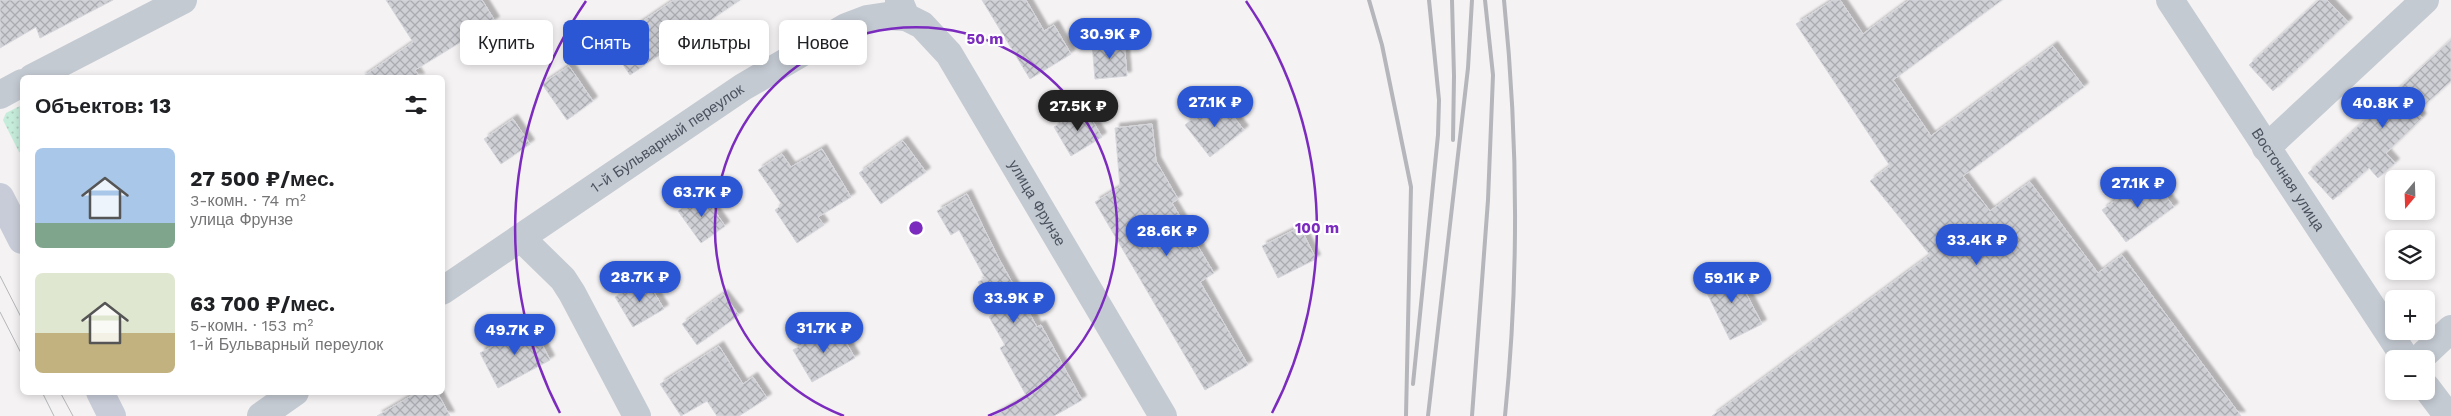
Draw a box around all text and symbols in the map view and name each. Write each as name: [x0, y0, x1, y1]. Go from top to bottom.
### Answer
pin: 30.9K ₽: [1064, 18, 1156, 60]
chip: Купить: [460, 20, 553, 65]
chip: Снять: [563, 20, 649, 65]
chip: Фильтры: [659, 20, 769, 65]
chip: Новое: [779, 20, 867, 65]
text: 30.9K ₽: [1080, 24, 1140, 43]
text: 50 m: [967, 30, 1003, 48]
street label: 1-й Бульварный переулок: [587, 80, 748, 197]
pin: 27.1K ₽: [1169, 86, 1261, 128]
pin: 40.8K ₽: [2337, 86, 2429, 129]
pin: 27.5K ₽: [1032, 90, 1124, 132]
icon: filters: [402, 91, 430, 119]
text: 27.1K ₽: [1188, 92, 1242, 111]
text: Объектов: 13: [35, 93, 171, 118]
text: 40.8K ₽: [2352, 93, 2414, 112]
text: 27.5K ₽: [1049, 96, 1107, 115]
street label: Восточная улица: [2248, 125, 2329, 235]
street label: улица Фрунзе: [1005, 157, 1069, 249]
text: 27 500 ₽/мес.: [190, 166, 335, 191]
pin: 27.1K ₽: [2092, 166, 2184, 209]
icon: home: [75, 168, 135, 228]
north arrow: [2385, 170, 2435, 220]
map controls: [2385, 170, 2435, 400]
text: 27.1K ₽: [2111, 173, 2165, 192]
pin: 63.7K ₽: [656, 176, 748, 218]
text: 63.7K ₽: [673, 182, 731, 201]
text: 3-комн. · 74 m²: [190, 191, 306, 210]
text: улица Фрунзе: [190, 210, 293, 229]
pin: 28.6K ₽: [1121, 214, 1213, 257]
centre of rings: [907, 219, 925, 237]
text: 100 m: [1295, 219, 1339, 237]
text: 28.6K ₽: [1137, 221, 1197, 240]
pin: 33.4K ₽: [1931, 224, 2023, 266]
text: 33.4K ₽: [1947, 230, 2007, 249]
button: layers: [2385, 230, 2435, 280]
pin: 28.7K ₽: [594, 260, 686, 303]
pin: 59.1K ₽: [1686, 262, 1778, 304]
text: 28.7K ₽: [611, 267, 669, 286]
text: 59.1K ₽: [1704, 268, 1760, 287]
pin: 33.9K ₽: [968, 282, 1060, 324]
text: 33.9K ₽: [984, 288, 1044, 307]
button: +: [2385, 290, 2435, 340]
text: 63 700 ₽/мес.: [190, 291, 335, 316]
icon: home: [75, 293, 135, 353]
pin: 31.7K ₽: [778, 312, 870, 354]
pin: 49.7K ₽: [469, 314, 561, 356]
text: 5-комн. · 153 m²: [190, 316, 313, 335]
text: 31.7K ₽: [796, 318, 852, 337]
text: 49.7K ₽: [485, 320, 545, 339]
text: 1-й Бульварный переулок: [190, 335, 383, 354]
button: −: [2385, 350, 2435, 400]

